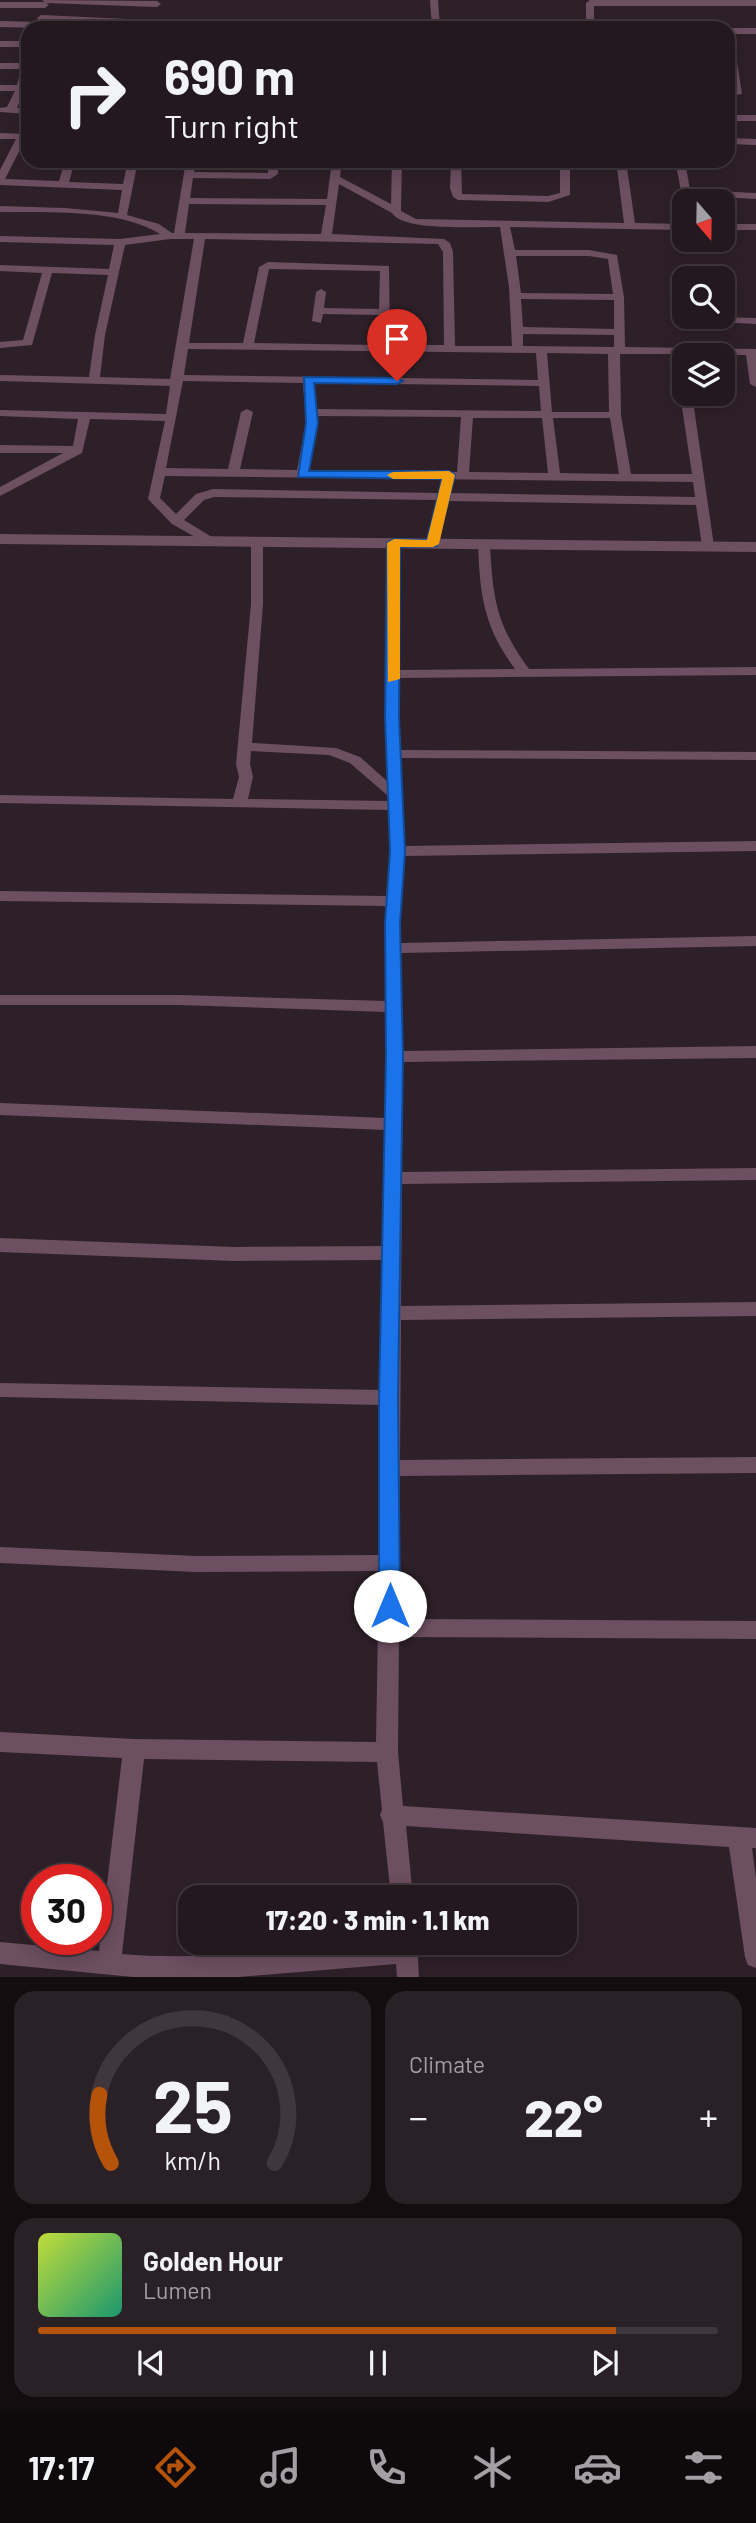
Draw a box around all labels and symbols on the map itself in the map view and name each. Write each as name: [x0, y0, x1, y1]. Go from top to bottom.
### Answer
north arrow: [672, 189, 735, 252]
pin: [367, 309, 427, 381]
position arrow: [353, 1569, 427, 1643]
speed limit sign: 30: [21, 1864, 112, 1955]

